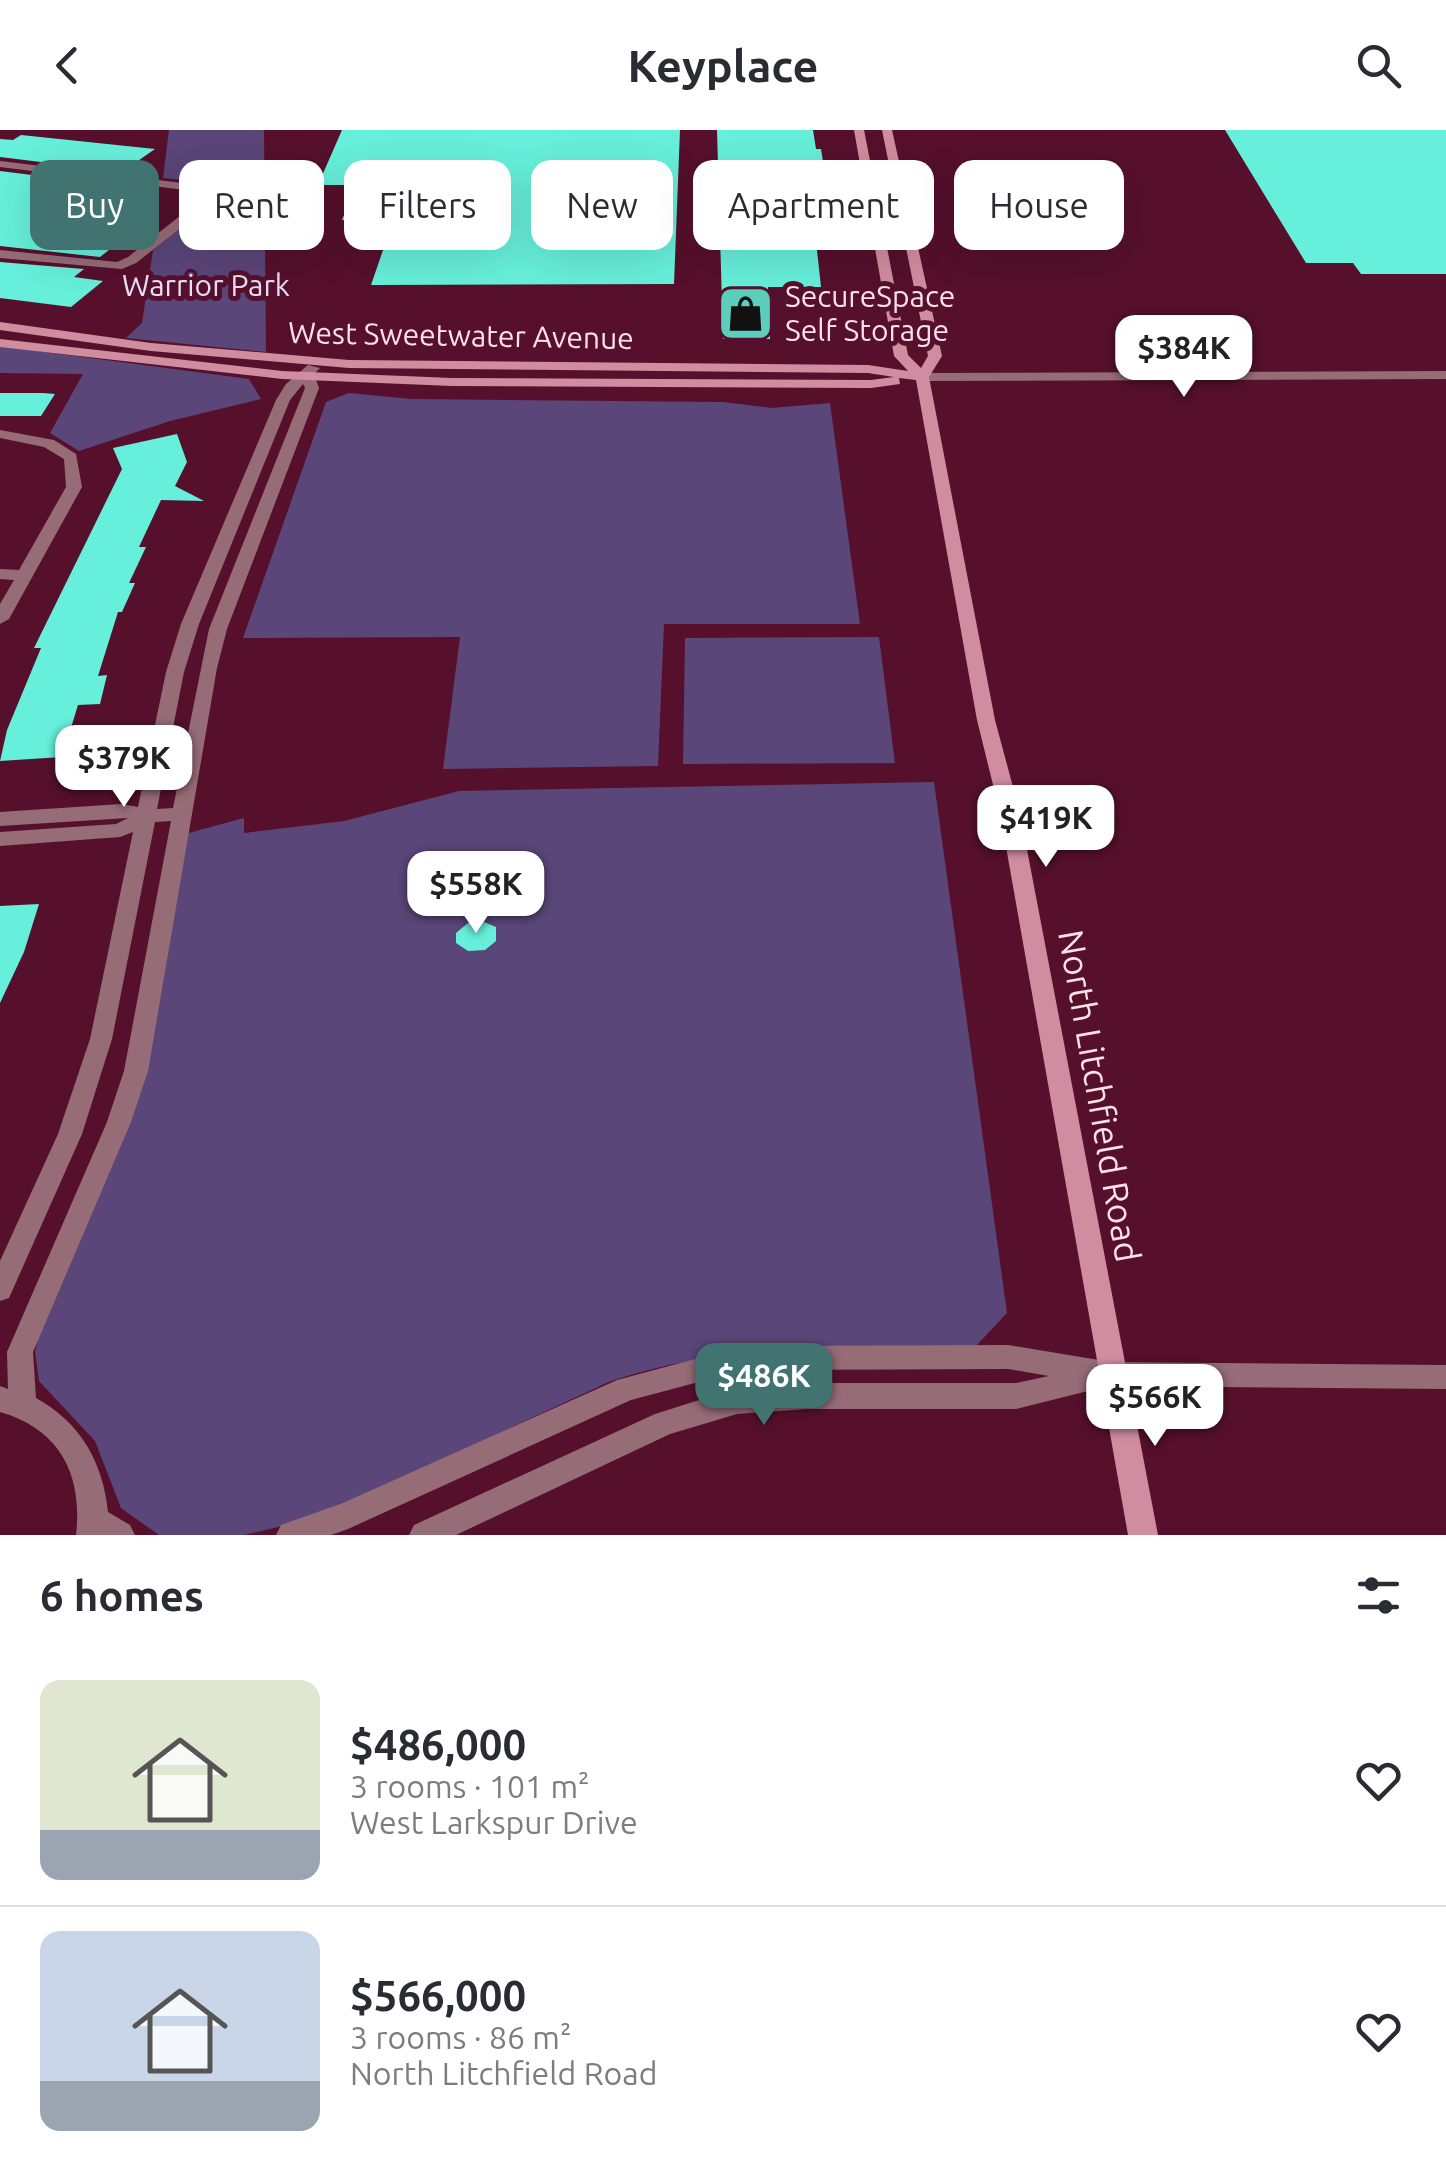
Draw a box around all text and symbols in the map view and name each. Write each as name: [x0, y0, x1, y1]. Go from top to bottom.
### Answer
icon: back: [40, 38, 95, 93]
icon: search: [1351, 38, 1406, 93]
text: Keyplace: [628, 40, 818, 91]
chip: Buy: [30, 160, 159, 250]
chip: Rent: [179, 160, 324, 250]
chip: Filters: [344, 160, 511, 250]
chip: New: [531, 160, 673, 250]
chip: Apartment: [693, 160, 934, 250]
chip: House: [954, 160, 1124, 250]
park label: Warrior Park: [122, 268, 290, 302]
place label: SecureSpace Self Storage: [785, 279, 955, 347]
shop icon: SecureSpace Self Storage: [716, 284, 776, 344]
street label: West Sweetwater Avenue: [288, 315, 634, 355]
pin: $384K: [1114, 315, 1254, 400]
text: $384K: [1137, 329, 1231, 365]
pin: $379K: [54, 725, 194, 810]
text: $379K: [77, 739, 171, 775]
pin: $419K: [976, 785, 1116, 870]
text: $419K: [999, 799, 1093, 835]
pin: $558K: [406, 851, 546, 936]
text: $558K: [429, 865, 523, 901]
street label: North Litchfield Road: [1051, 927, 1149, 1265]
pin: $486K: [694, 1343, 834, 1428]
text: $486K: [717, 1357, 811, 1393]
pin: $566K: [1085, 1364, 1225, 1449]
text: $566K: [1108, 1378, 1202, 1414]
icon: filters: [1351, 1568, 1406, 1623]
text: 6 homes: [40, 1572, 204, 1619]
icon: home: [120, 1720, 240, 1840]
text: $486,000: [350, 1721, 526, 1768]
icon: heart: [1351, 1753, 1406, 1808]
text: 3 rooms · 101 m²: [350, 1768, 590, 1804]
text: West Larkspur Drive: [350, 1804, 638, 1840]
icon: home: [120, 1971, 240, 2091]
text: $566,000: [350, 1972, 526, 2019]
icon: heart: [1351, 2004, 1406, 2059]
text: 3 rooms · 86 m²: [350, 2019, 571, 2055]
text: North Litchfield Road: [350, 2055, 657, 2091]

